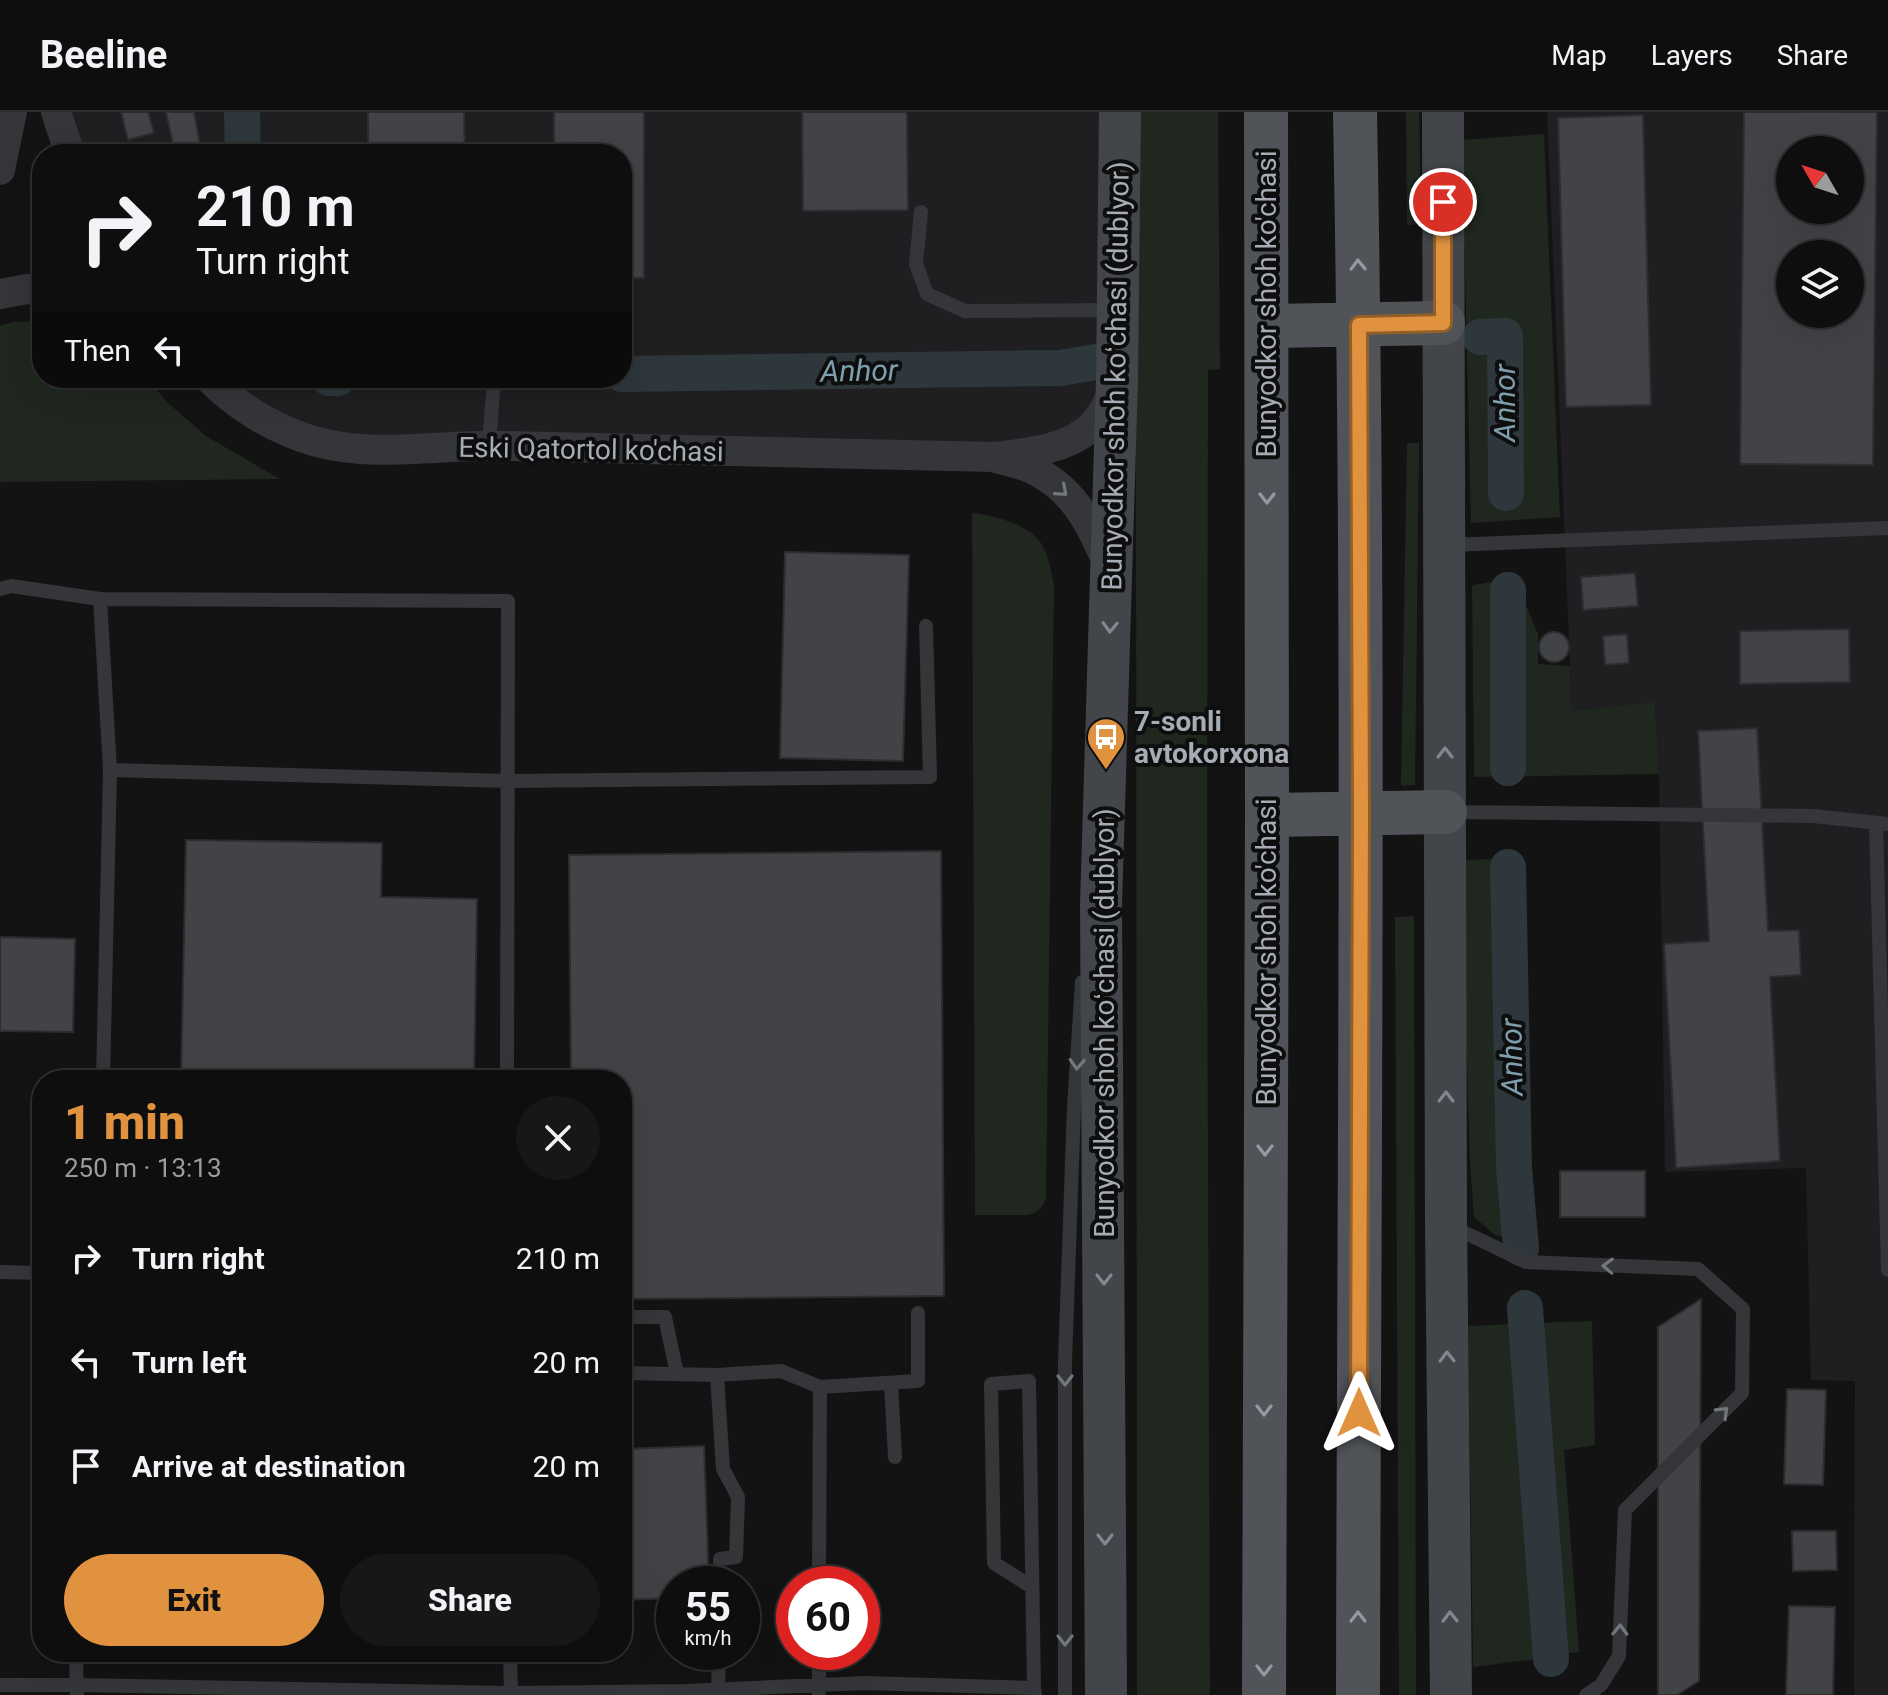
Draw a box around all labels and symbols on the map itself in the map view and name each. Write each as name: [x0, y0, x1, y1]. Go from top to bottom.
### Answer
north arrow: [1776, 136, 1864, 224]
street label: Bunyodkor shoh ko'chasi: [1250, 151, 1283, 457]
street label: Bunyodkor shoh koʻchasi (dublyor): [1095, 161, 1136, 591]
pin: [1409, 168, 1477, 236]
one-way arrow: [1349, 258, 1367, 271]
water label: Anhor: [818, 352, 899, 389]
water label: Anhor: [1487, 363, 1522, 444]
street label: Eski Qatortol ko'chasi: [458, 431, 724, 468]
one-way arrow: [1053, 481, 1068, 496]
one-way arrow: [1258, 492, 1276, 505]
one-way arrow: [1102, 621, 1119, 634]
place label: 7-sonli avtokorxona: [1134, 705, 1289, 770]
bus stop icon: 7-sonli avtokorxona: [1085, 716, 1127, 771]
one-way arrow: [1436, 746, 1454, 759]
street label: Bunyodkor shoh ko'chasi: [1250, 799, 1283, 1105]
street label: Bunyodkor shoh koʻchasi (dublyor): [1088, 808, 1121, 1238]
water label: Anhor: [1493, 1017, 1530, 1098]
one-way arrow: [1069, 1058, 1086, 1071]
one-way arrow: [1437, 1090, 1455, 1103]
one-way arrow: [1256, 1144, 1274, 1157]
one-way arrow: [1601, 1257, 1614, 1274]
one-way arrow: [1095, 1273, 1113, 1286]
one-way arrow: [1439, 1350, 1456, 1363]
position arrow: [1317, 1371, 1401, 1455]
one-way arrow: [1056, 1374, 1074, 1387]
one-way arrow: [1256, 1404, 1273, 1417]
one-way arrow: [1714, 1407, 1728, 1421]
one-way arrow: [1097, 1533, 1114, 1546]
speed limit sign: 60: [776, 1566, 880, 1670]
one-way arrow: [1349, 1610, 1367, 1623]
one-way arrow: [1441, 1610, 1459, 1623]
one-way arrow: [1611, 1623, 1628, 1636]
one-way arrow: [1056, 1634, 1074, 1647]
one-way arrow: [1255, 1664, 1273, 1677]

